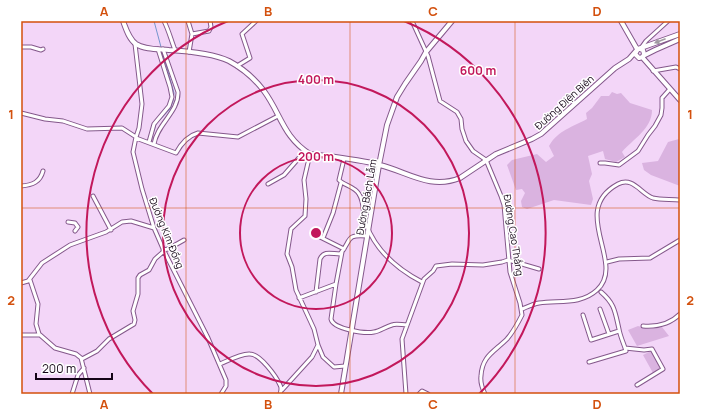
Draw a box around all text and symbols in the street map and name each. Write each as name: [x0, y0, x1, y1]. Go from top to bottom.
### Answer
text: A: [100, 2, 109, 20]
text: B: [264, 2, 272, 20]
text: C: [428, 2, 438, 20]
text: D: [592, 2, 602, 20]
one-way arrow: [654, 39, 666, 45]
text: 600 m: [460, 62, 496, 79]
text: 400 m: [298, 71, 334, 88]
street label: Đường Điện Biên: [531, 72, 597, 132]
text: 1: [8, 105, 14, 123]
text: 1: [687, 105, 693, 123]
text: 200 m: [298, 148, 334, 165]
street label: Đường Bách Lẫm: [352, 158, 380, 236]
street label: Đường Cao Thắng: [501, 193, 527, 277]
street label: Đường Kim Đồng: [146, 195, 188, 271]
centre of rings: [309, 226, 323, 240]
text: 2: [7, 291, 15, 309]
text: 2: [686, 291, 694, 309]
scale bar: [36, 355, 112, 381]
text: 200 m: [42, 360, 76, 377]
text: A: [100, 395, 109, 413]
text: B: [264, 395, 272, 413]
text: C: [428, 395, 438, 413]
text: D: [592, 395, 602, 413]

